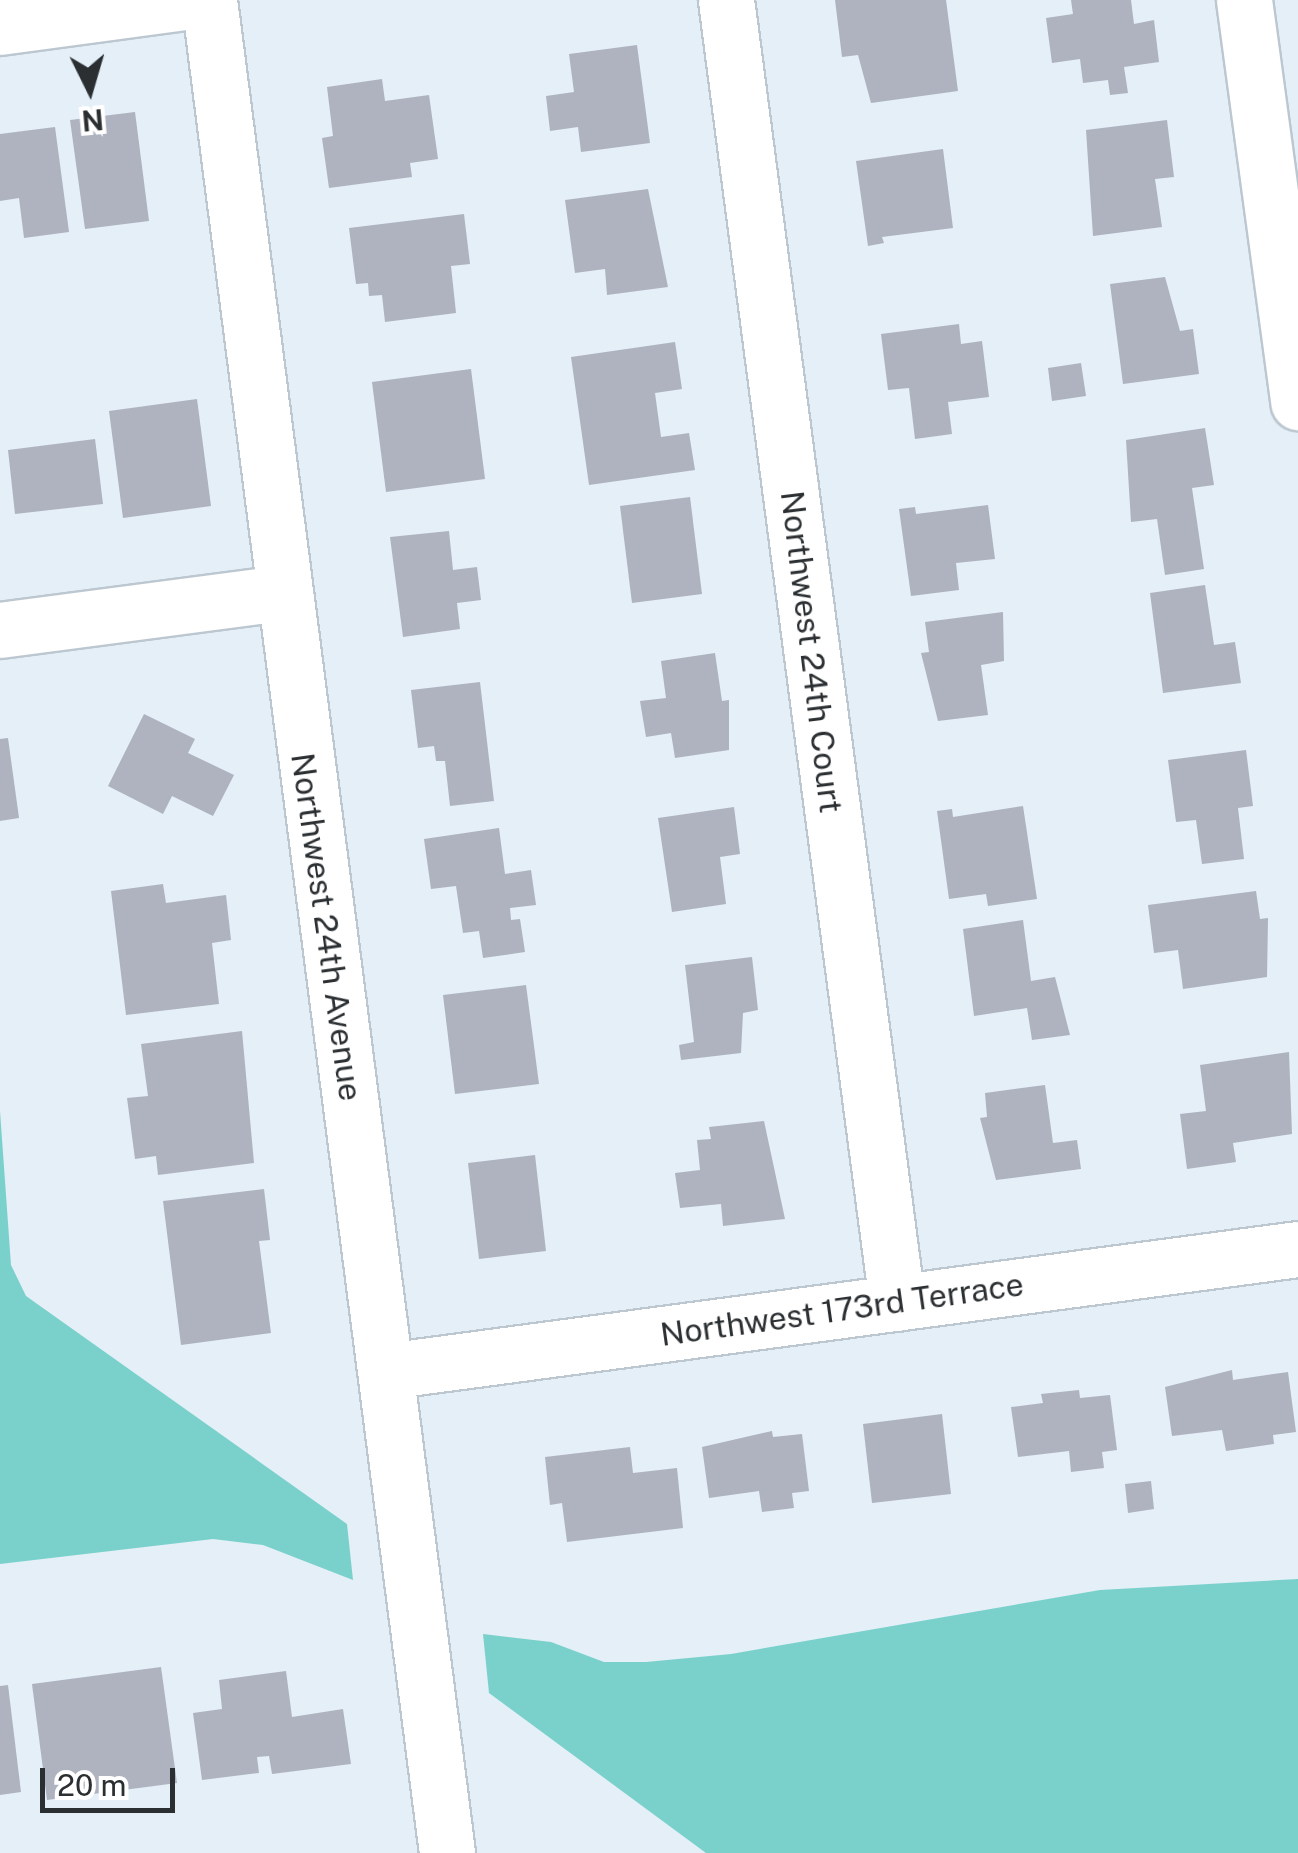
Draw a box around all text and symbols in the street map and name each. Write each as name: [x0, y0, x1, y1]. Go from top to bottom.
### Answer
north arrow: [40, 40, 140, 140]
text: N: [80, 103, 105, 138]
street label: Northwest 24th Court: [772, 489, 850, 815]
street label: Northwest 24th Avenue: [283, 751, 369, 1103]
street label: Northwest 173rd Terrace: [658, 1265, 1026, 1355]
scale bar: [45, 1748, 180, 1810]
text: 20 m: [57, 1767, 126, 1803]

